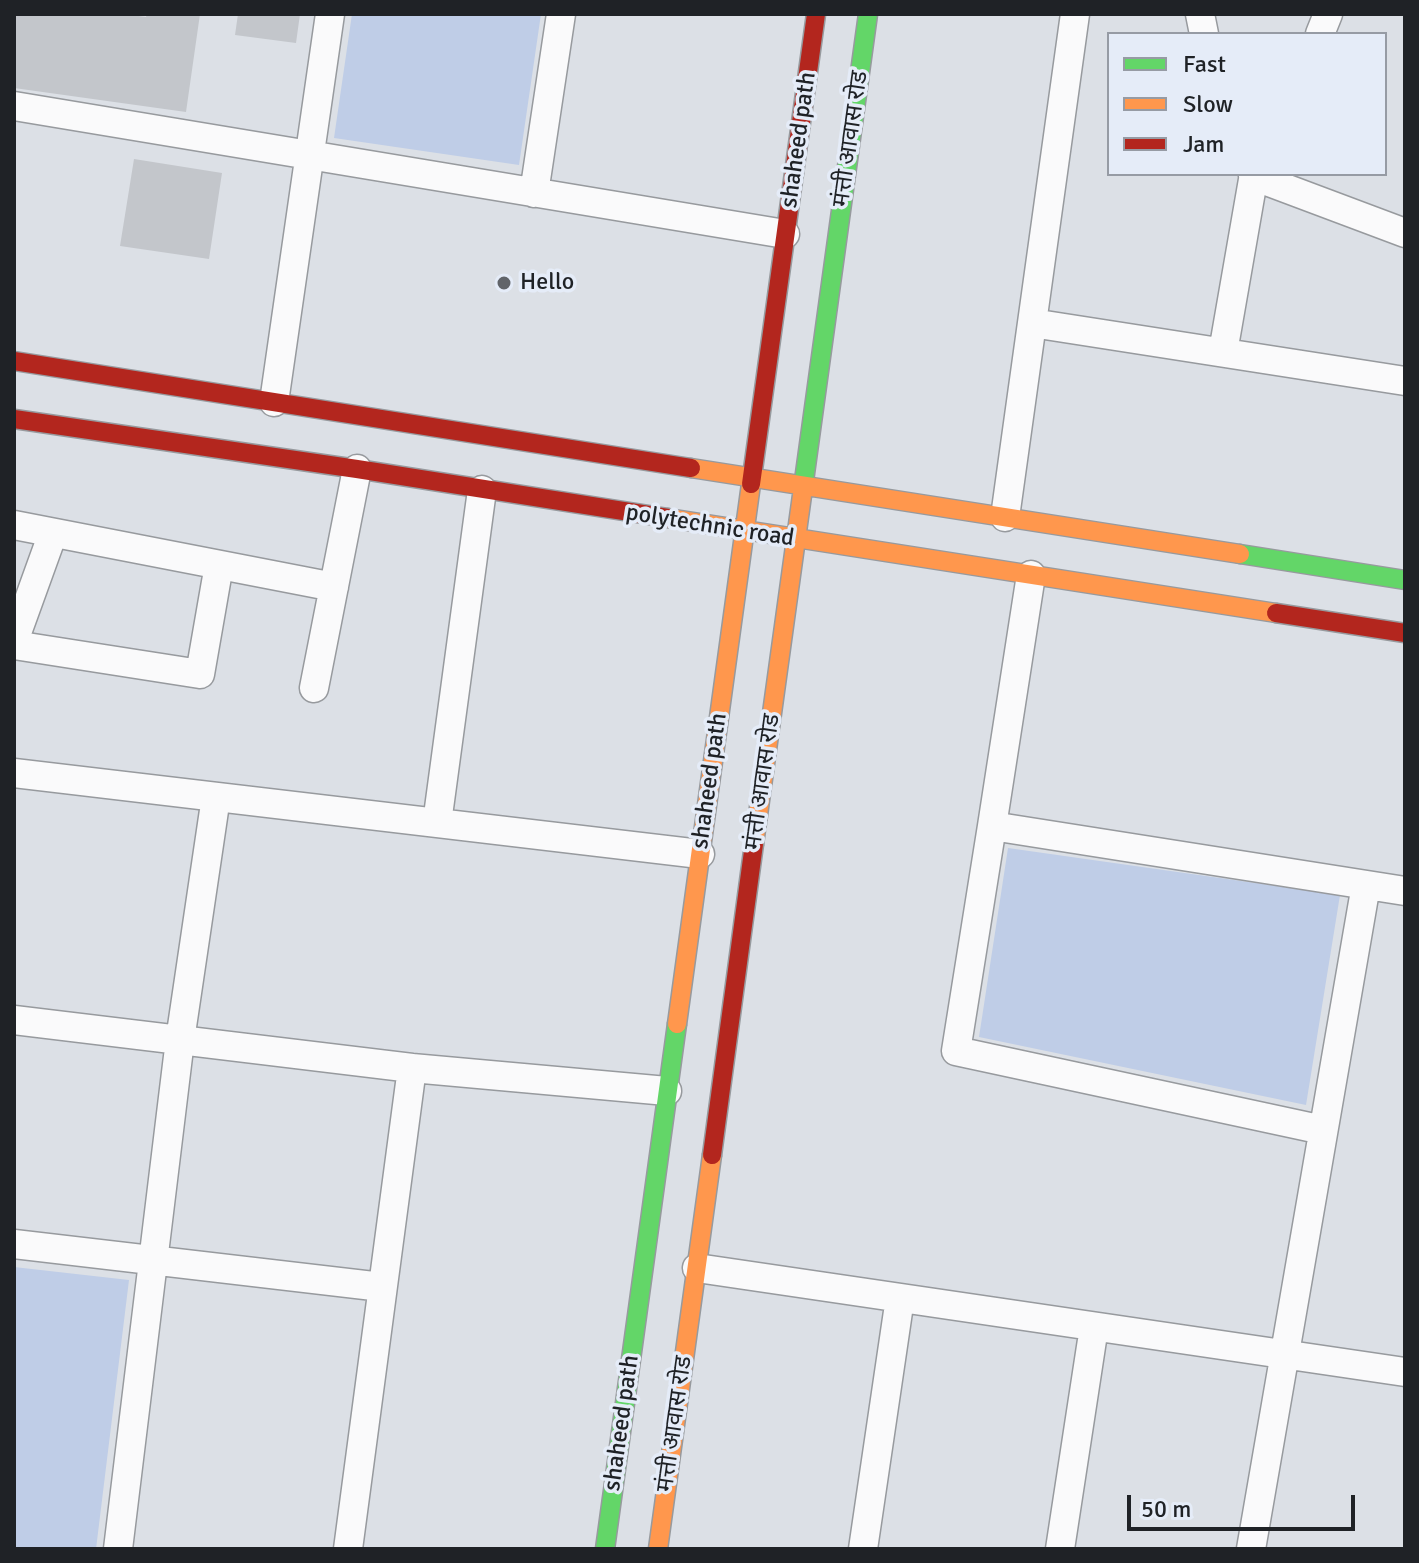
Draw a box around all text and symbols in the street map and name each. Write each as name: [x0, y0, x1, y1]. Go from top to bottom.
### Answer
legend: [1107, 32, 1387, 176]
text: Fast: [1183, 49, 1226, 79]
street label: मंत्ती आवास रोड: [827, 69, 875, 209]
street label: shaheed path: [775, 70, 823, 210]
text: Slow: [1183, 89, 1233, 119]
text: Jam: [1183, 129, 1224, 159]
place label: Hello: [520, 269, 574, 297]
marker: Hello: [495, 274, 513, 292]
street label: polytechnic road: [624, 498, 796, 554]
street label: shaheed path: [686, 711, 734, 851]
street label: मंत्ती आवास रोड: [739, 712, 787, 852]
street label: shaheed path: [598, 1353, 646, 1493]
street label: मंत्ती आवास रोड: [651, 1354, 699, 1494]
scale bar: [1131, 1479, 1359, 1529]
text: 50 m: [1141, 1494, 1191, 1524]

